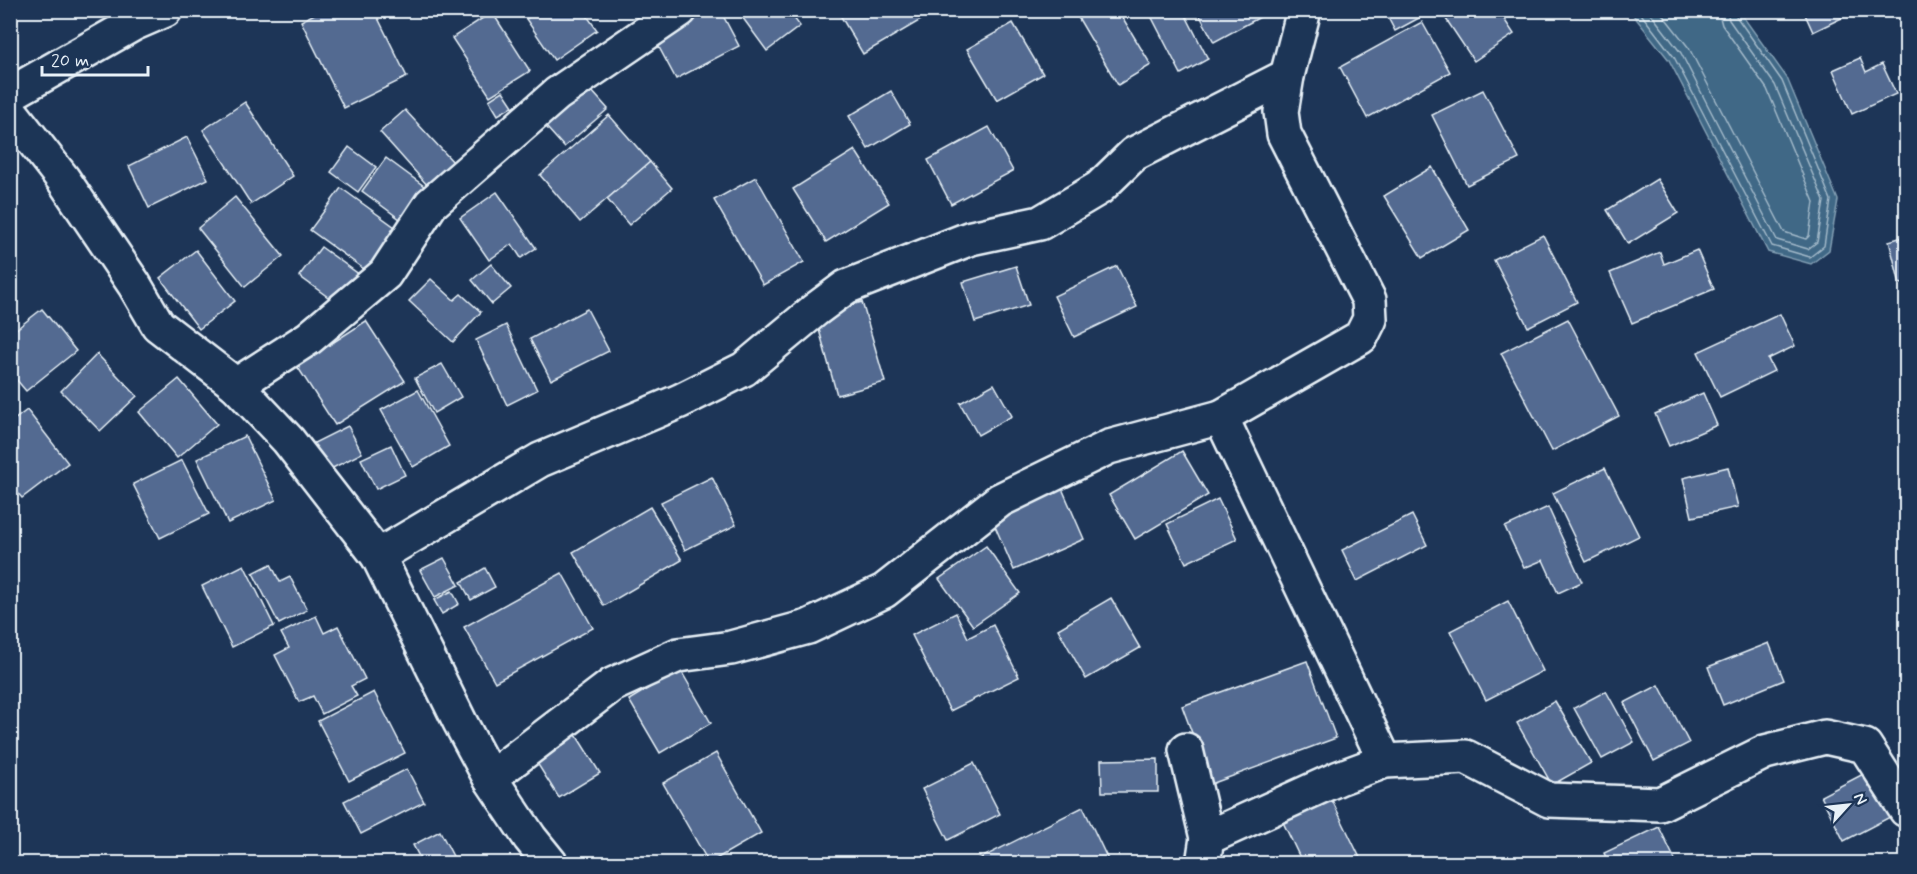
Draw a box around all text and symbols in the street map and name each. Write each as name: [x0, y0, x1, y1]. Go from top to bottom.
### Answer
scale bar: [42, 39, 148, 77]
text: 20 m: [51, 49, 89, 73]
north arrow: [1818, 775, 1878, 835]
text: N: [1848, 789, 1872, 808]

